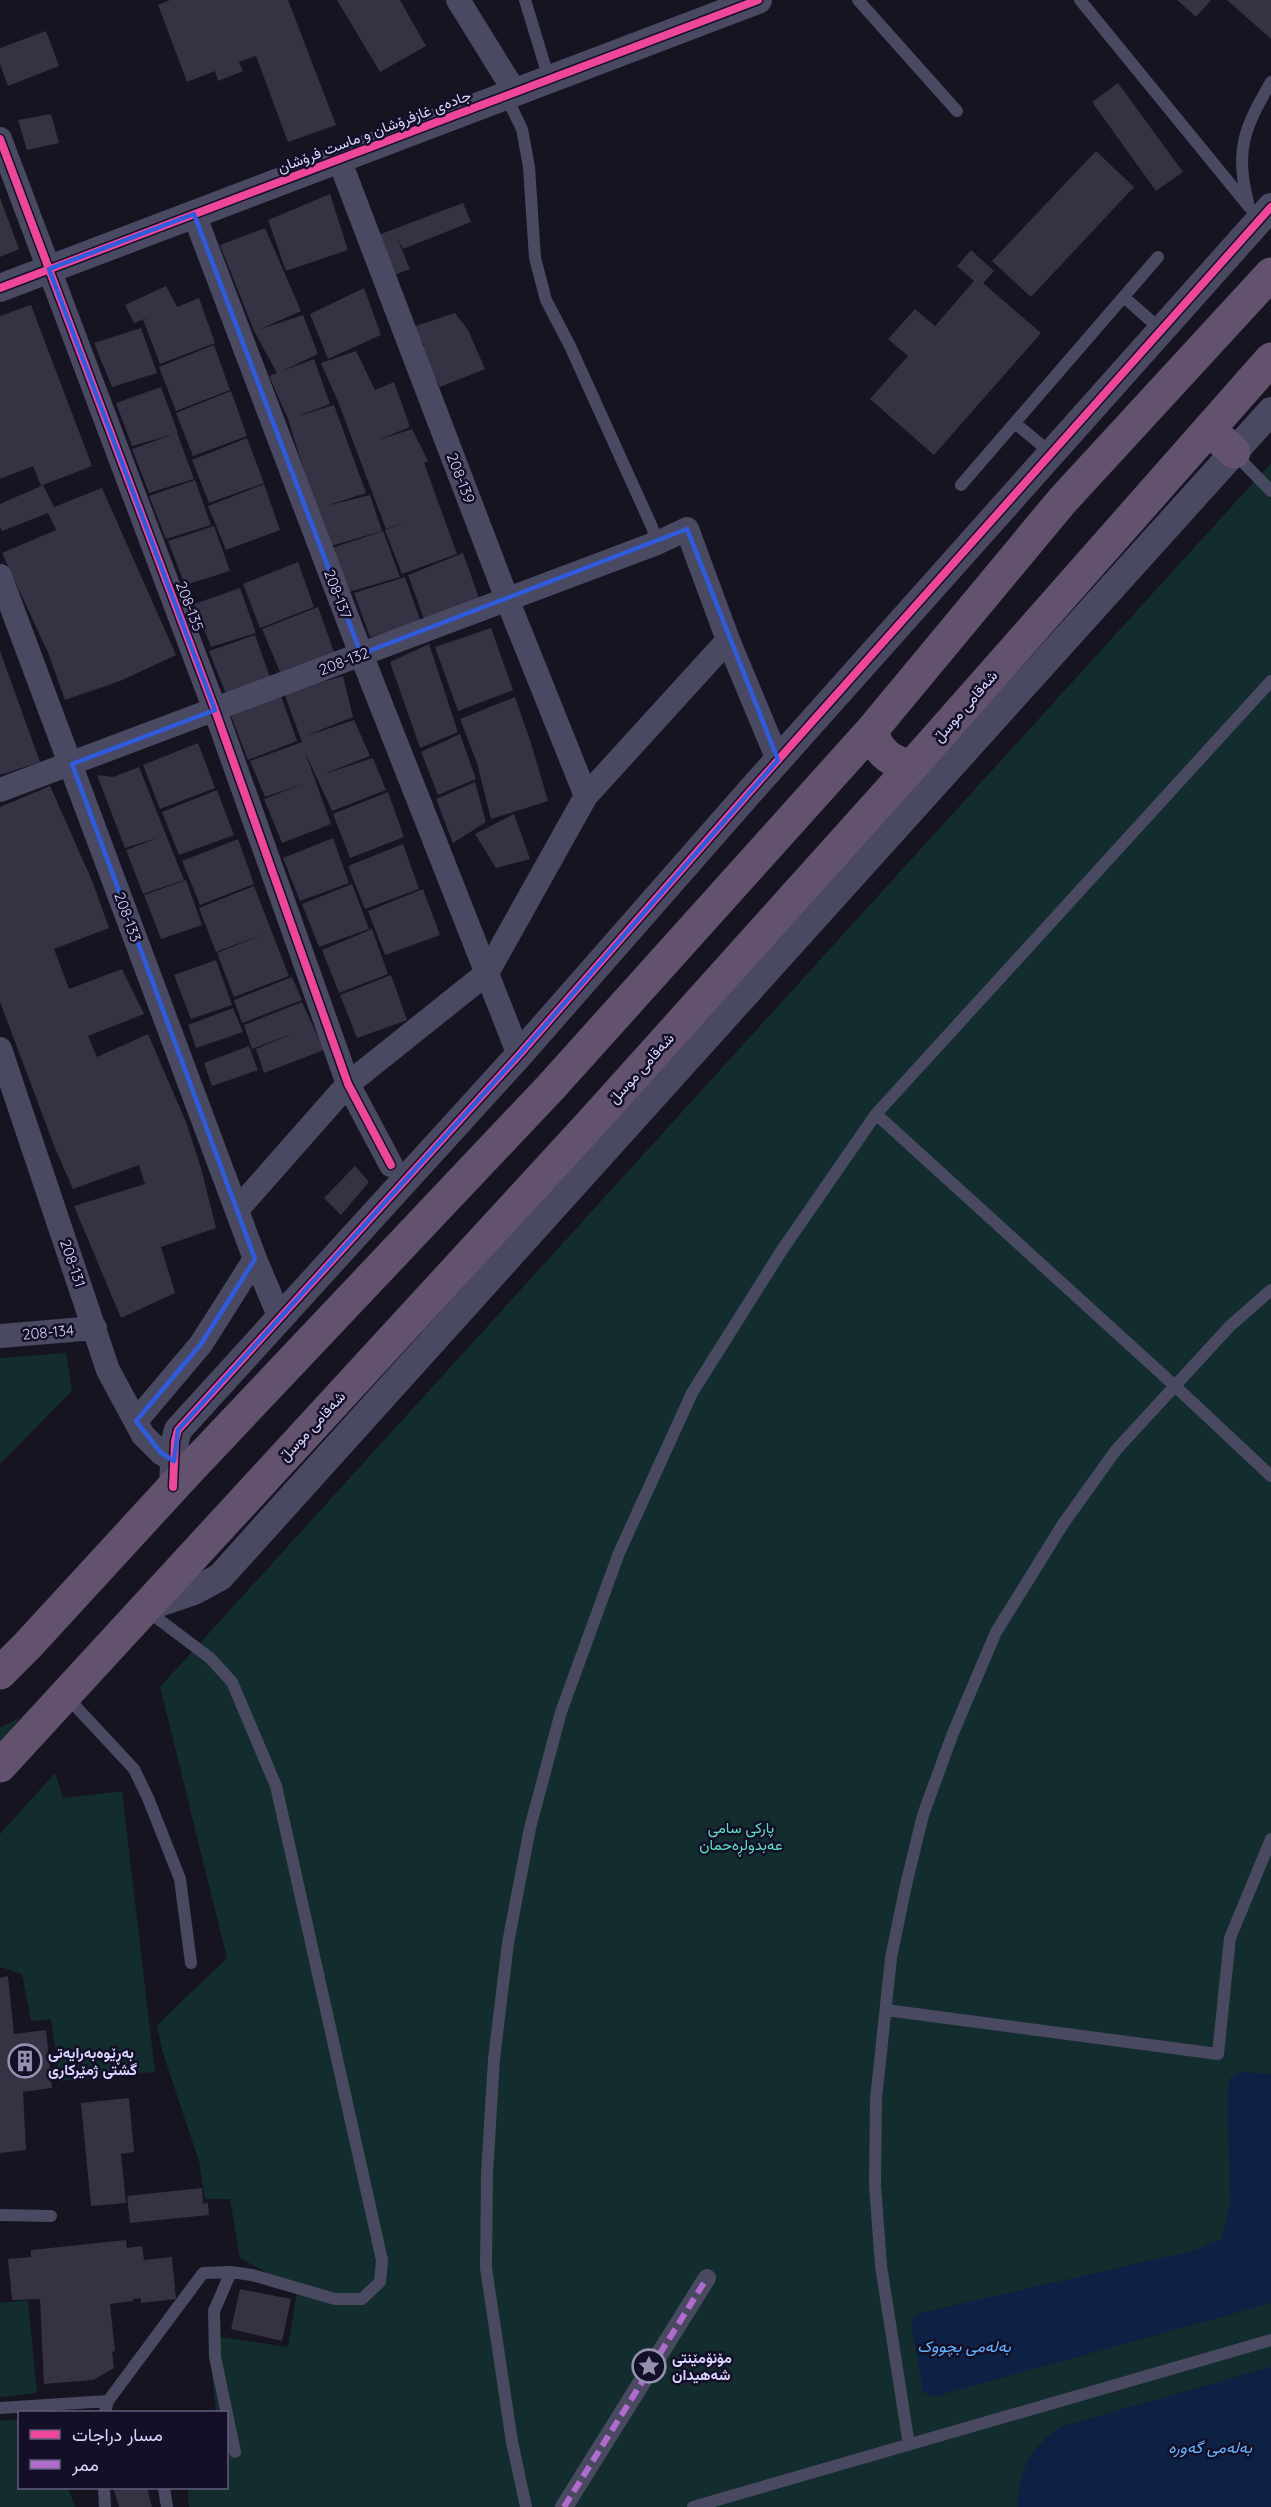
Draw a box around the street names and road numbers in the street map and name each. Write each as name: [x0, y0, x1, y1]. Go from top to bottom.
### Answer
street label: جاده‌ی غازفرۆشان و ماست فرۆشان: [275, 85, 474, 178]
street label: 208-139: [443, 450, 479, 506]
street label: 208-137: [320, 567, 356, 622]
street label: 208-135: [172, 578, 208, 634]
street label: 208-132: [316, 643, 372, 679]
street label: شەقامی موسڵ: [929, 666, 1002, 746]
street label: 208-133: [110, 889, 146, 945]
street label: شەقامی موسڵ: [604, 1028, 679, 1108]
street label: 208-131: [56, 1237, 90, 1289]
street label: 208-134: [21, 1320, 75, 1344]
street label: شەقامی موسڵ: [275, 1387, 350, 1466]

